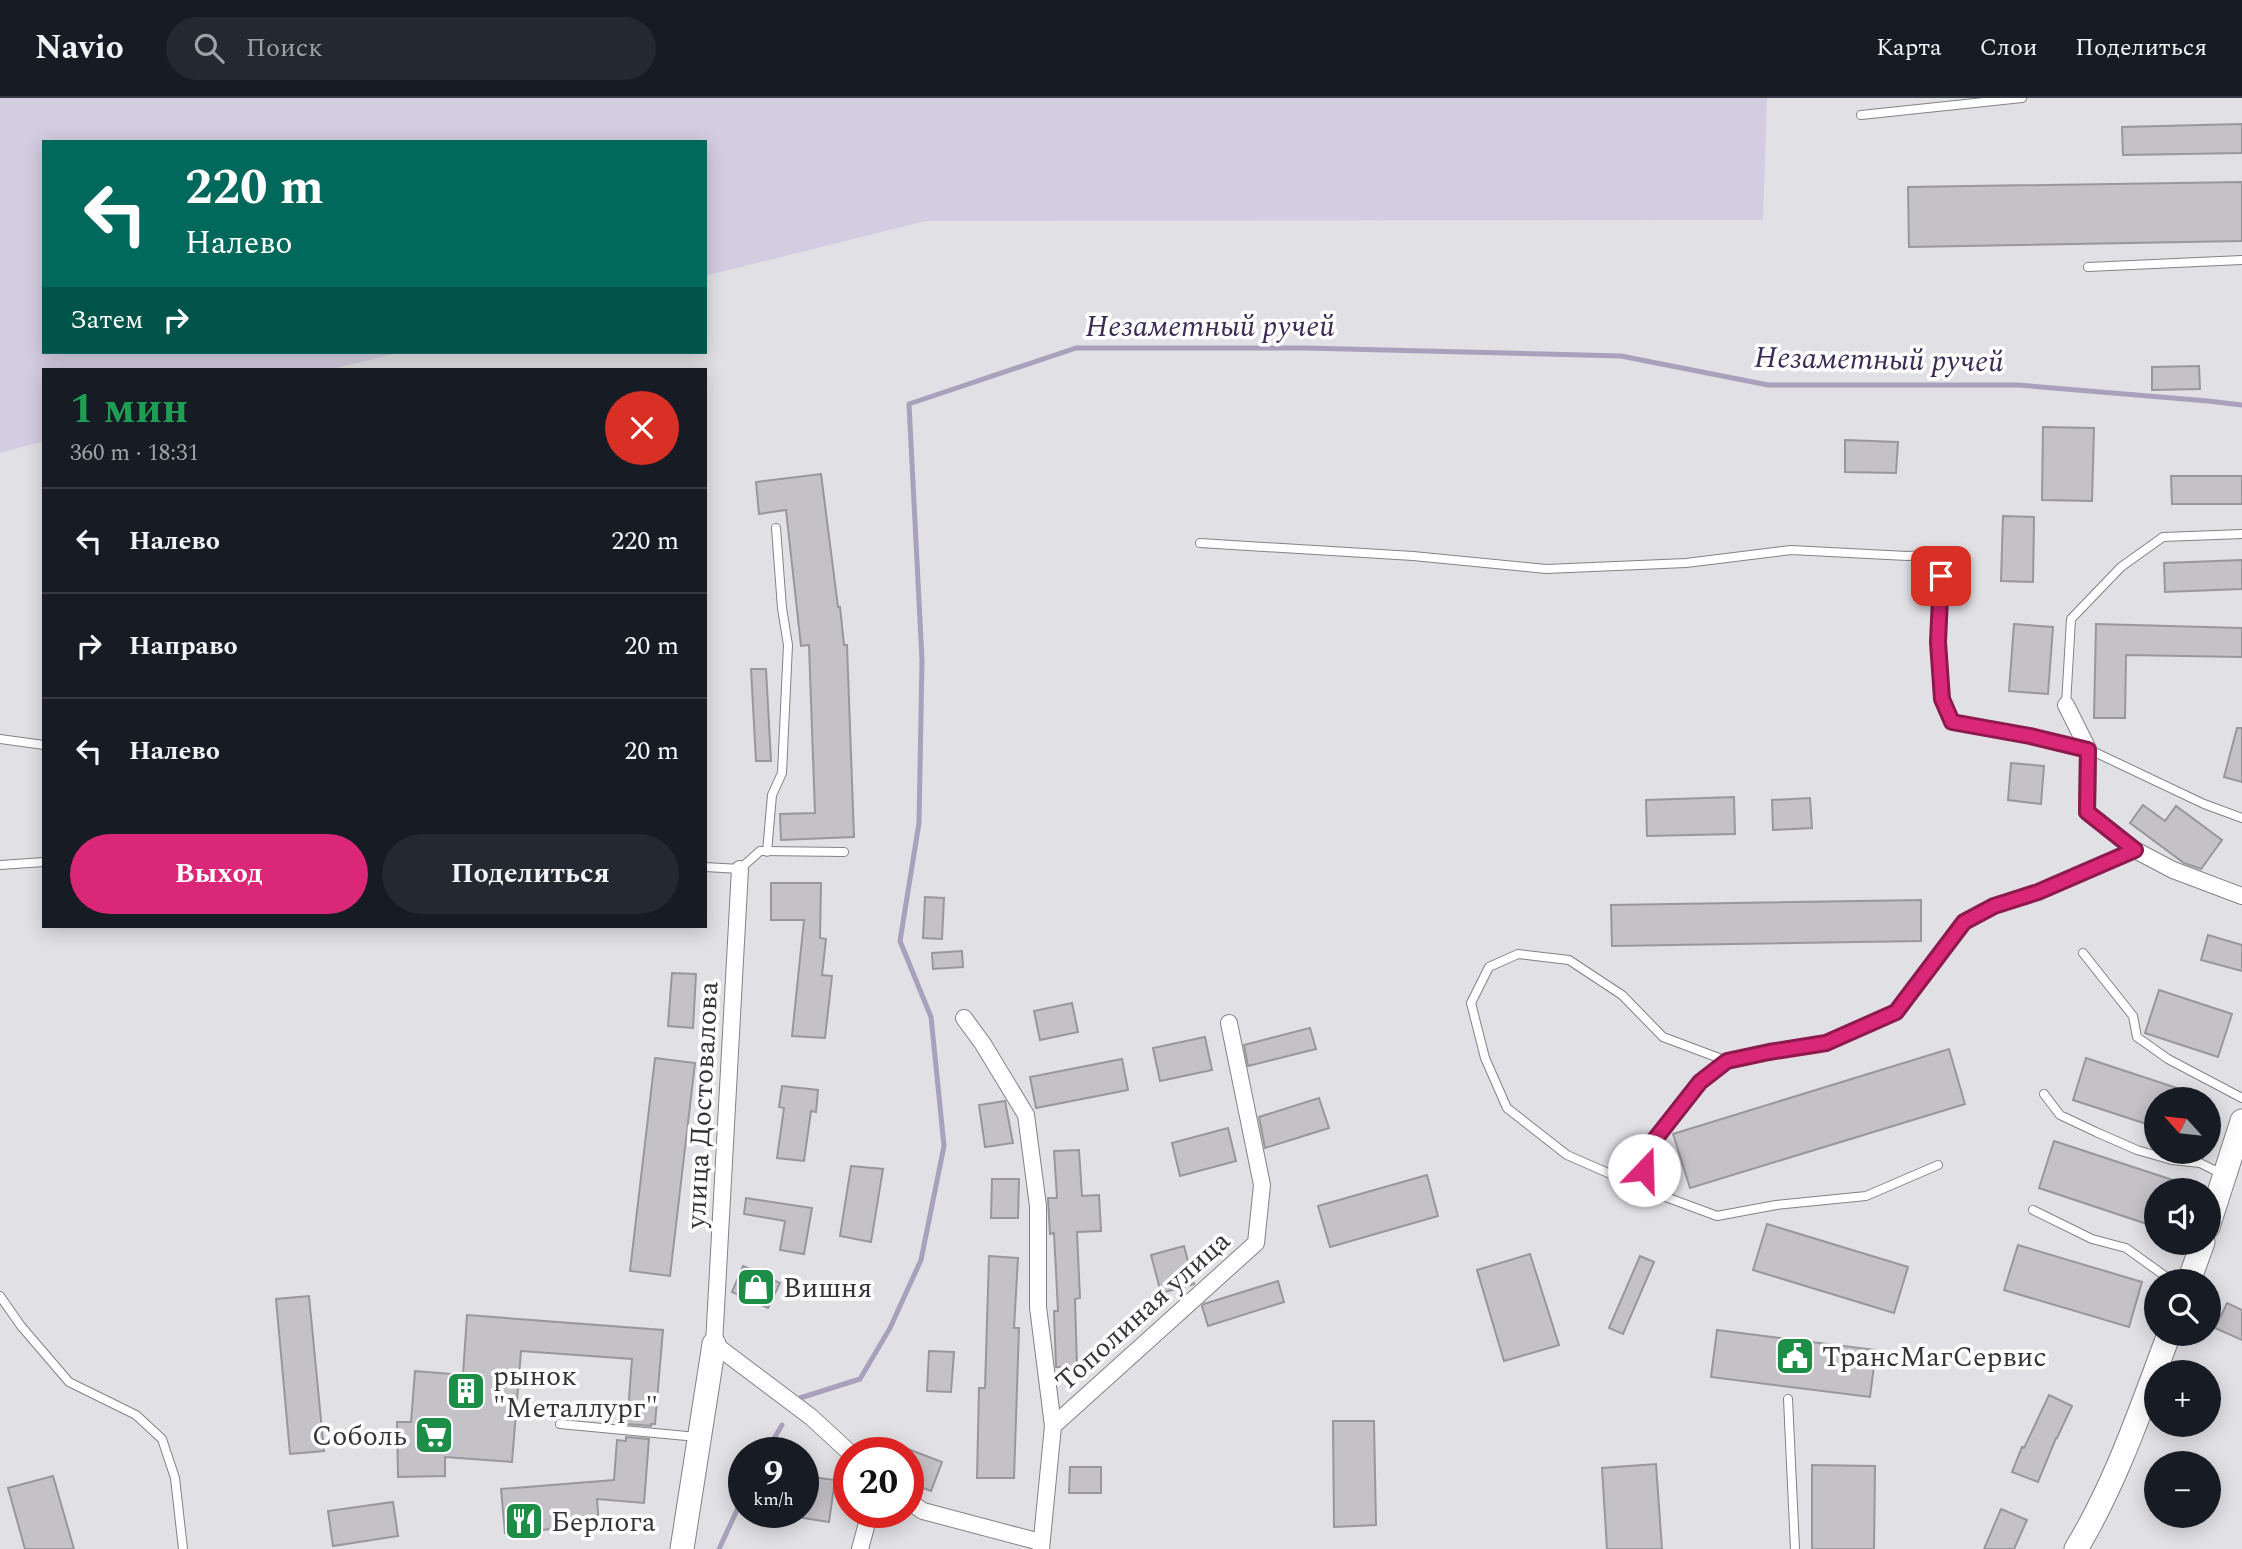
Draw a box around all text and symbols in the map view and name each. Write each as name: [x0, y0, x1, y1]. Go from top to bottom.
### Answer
search box: [166, 17, 656, 80]
text: Navio: [35, 23, 124, 73]
text: Поиск: [246, 28, 323, 68]
icon: search: [190, 29, 228, 67]
text: Карта: [1876, 30, 1942, 66]
text: Слои: [1980, 30, 2037, 66]
text: Поделиться: [2075, 30, 2207, 66]
text: 220 m: [185, 151, 324, 226]
icon: left: [70, 168, 161, 259]
text: Налево: [185, 219, 293, 268]
text: Затем: [70, 300, 143, 340]
icon: right: [157, 301, 195, 339]
water label: Незаметный ручей: [1085, 304, 1335, 350]
water label: Незаметный ручей: [1754, 335, 2004, 385]
text: 1 мин: [70, 378, 188, 441]
button: close: [605, 391, 679, 465]
text: 360 m · 18:31: [70, 436, 199, 471]
text: Налево: [129, 521, 220, 561]
text: 220 m: [611, 521, 679, 561]
icon: left: [70, 522, 108, 560]
pin: [1911, 546, 1971, 606]
icon: arrive: [1922, 557, 1960, 595]
text: Направо: [129, 626, 238, 666]
text: 20 m: [624, 626, 679, 666]
icon: right: [70, 627, 108, 665]
text: Налево: [129, 731, 220, 771]
text: 20 m: [624, 731, 679, 771]
icon: left: [70, 732, 108, 770]
button: Выход: [70, 834, 368, 914]
button: Поделиться: [382, 834, 679, 914]
street label: улица Достовалова: [674, 980, 730, 1231]
north arrow: [2144, 1087, 2221, 1164]
map controls: [2144, 1087, 2221, 1528]
position arrow: [1607, 1133, 1681, 1207]
button: sound: [2144, 1178, 2221, 1255]
street label: Тополиная улица: [1046, 1220, 1241, 1402]
shop icon: Вишня: [735, 1266, 777, 1308]
place label: Вишня: [783, 1267, 872, 1310]
button: search: [2144, 1269, 2221, 1346]
public building icon: ТрансМагСервис: [1774, 1335, 1816, 1377]
place label: ТрансМагСервис: [1822, 1336, 2047, 1379]
place label: рынок "Металлург": [493, 1355, 658, 1430]
button: +: [2144, 1360, 2221, 1437]
building icon: рынок "Металлург": [445, 1370, 487, 1412]
supermarket icon: Соболь: [413, 1414, 455, 1456]
place label: Соболь: [312, 1415, 407, 1458]
speed limit sign: 20: [833, 1437, 924, 1528]
text: 9: [764, 1447, 783, 1500]
button: −: [2144, 1451, 2221, 1528]
text: km/h: [753, 1486, 794, 1513]
restaurant icon: Берлога: [503, 1500, 545, 1542]
place label: Берлога: [551, 1501, 656, 1544]

